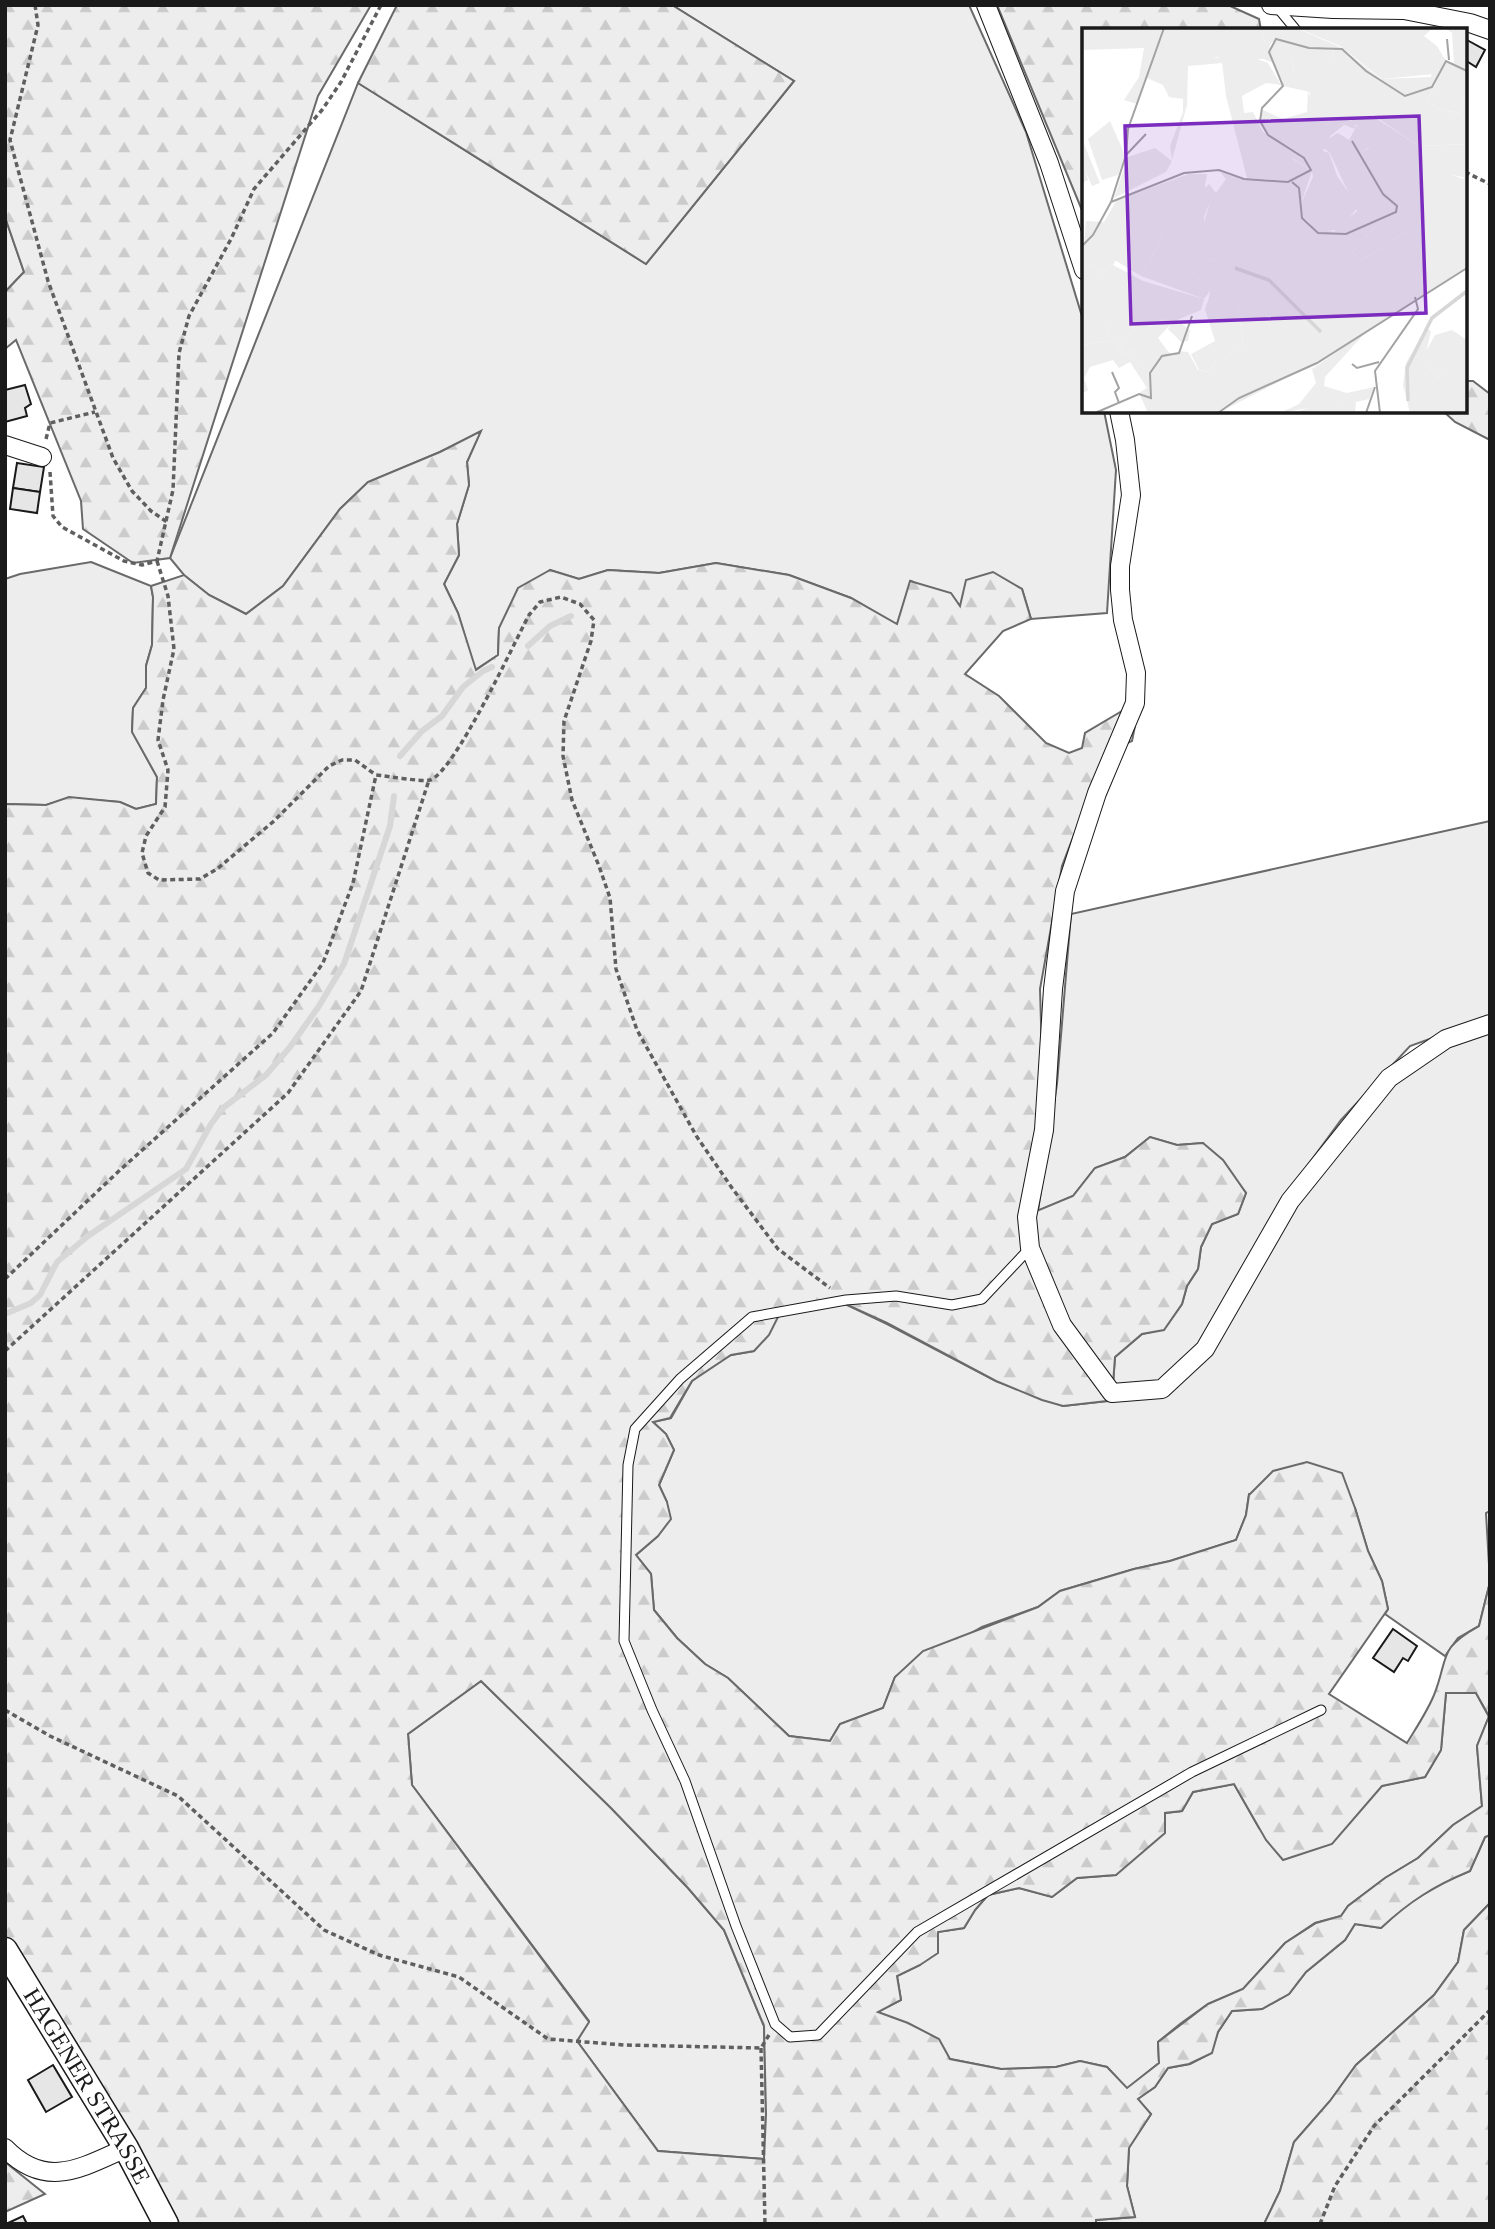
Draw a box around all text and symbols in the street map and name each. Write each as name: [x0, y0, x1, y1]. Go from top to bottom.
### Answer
inset map: [1082, 28, 1467, 413]
street label: HAGENER STRASSE: [19, 1984, 156, 2188]

